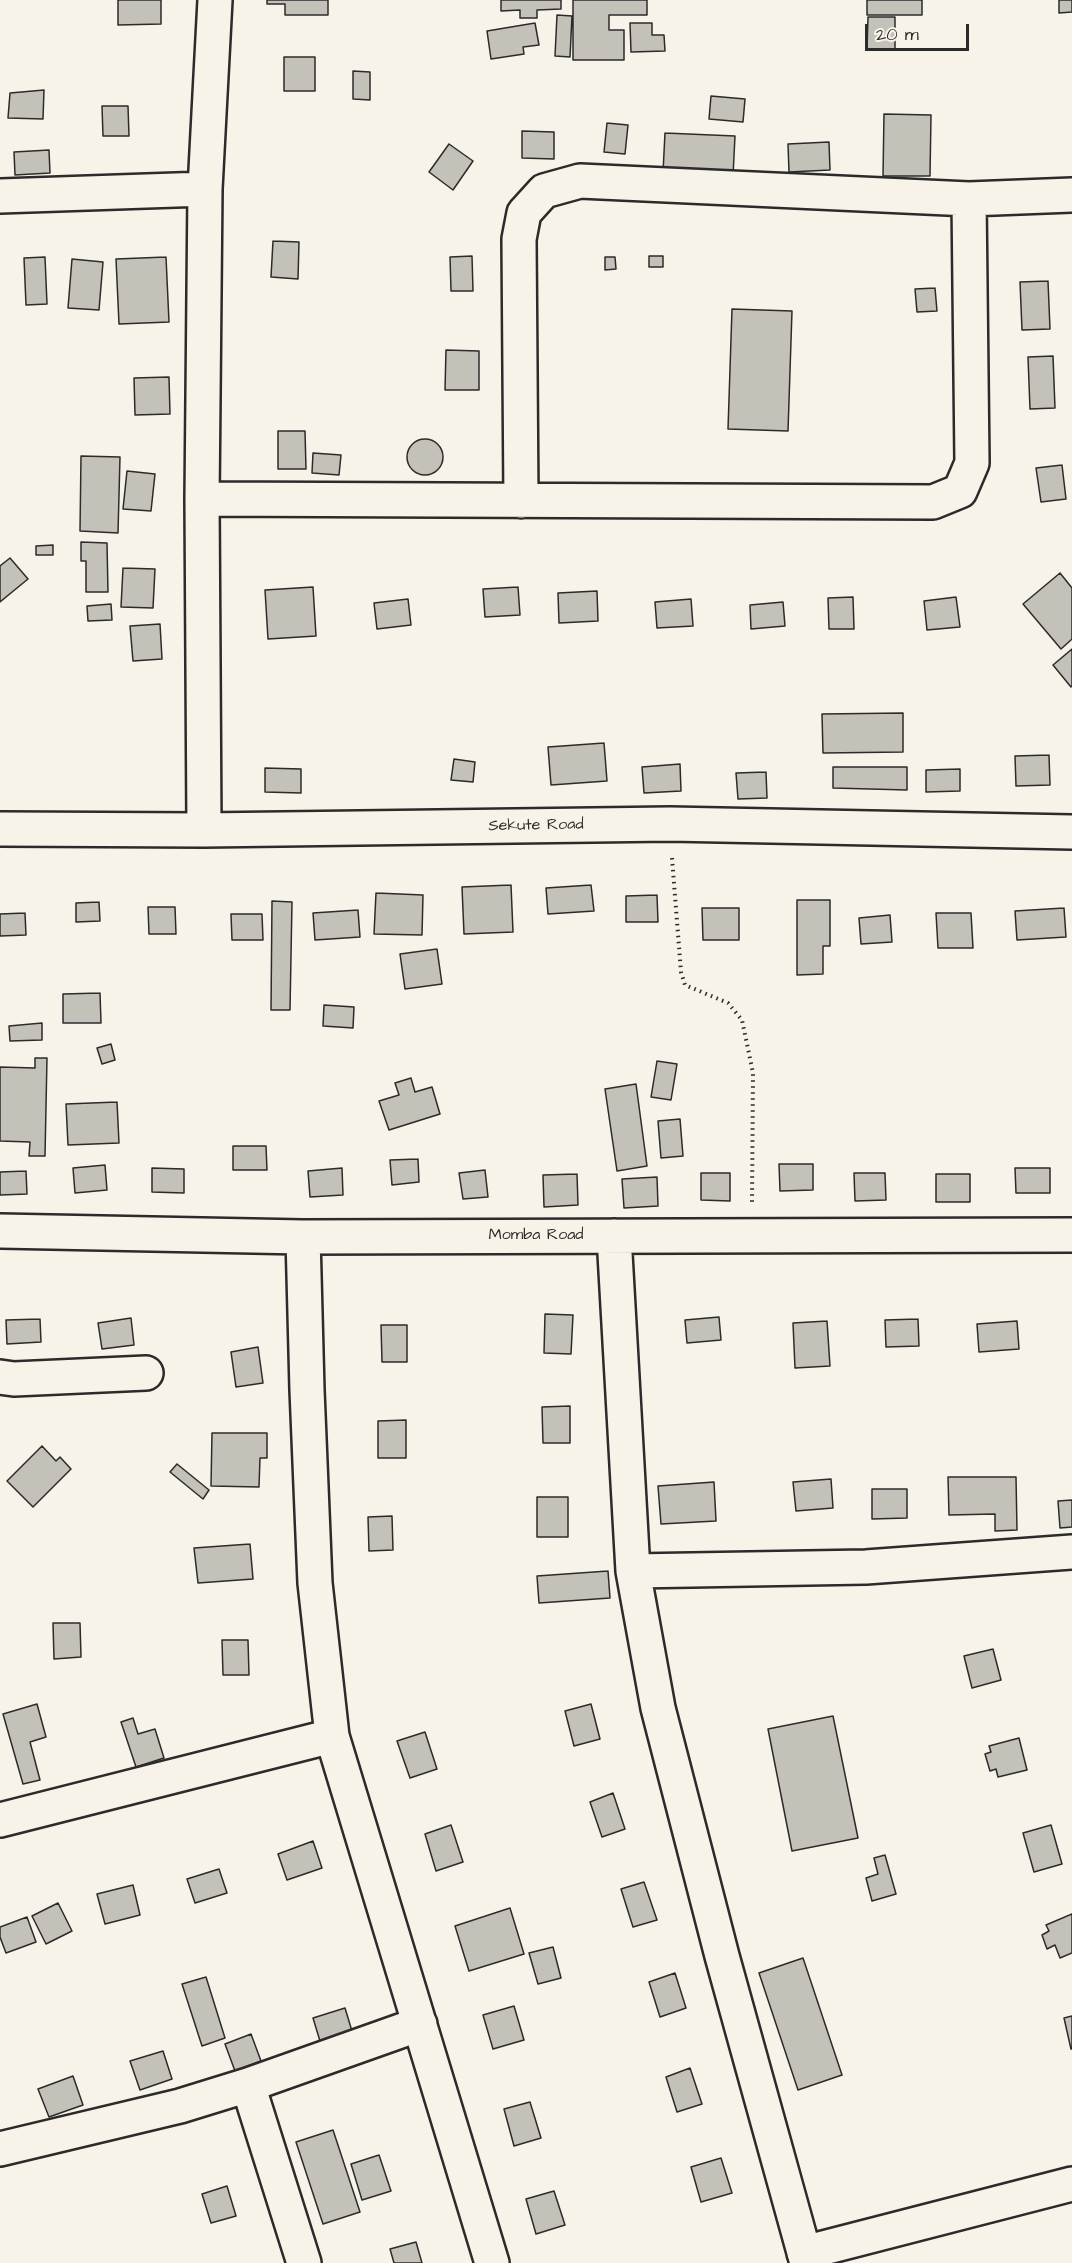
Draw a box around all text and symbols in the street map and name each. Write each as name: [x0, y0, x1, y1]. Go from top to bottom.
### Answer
scale bar: [868, 12, 972, 50]
text: 20 m: [876, 22, 919, 47]
street label: Sekute Road: [488, 816, 584, 836]
street label: Momba Road: [489, 1226, 583, 1246]

